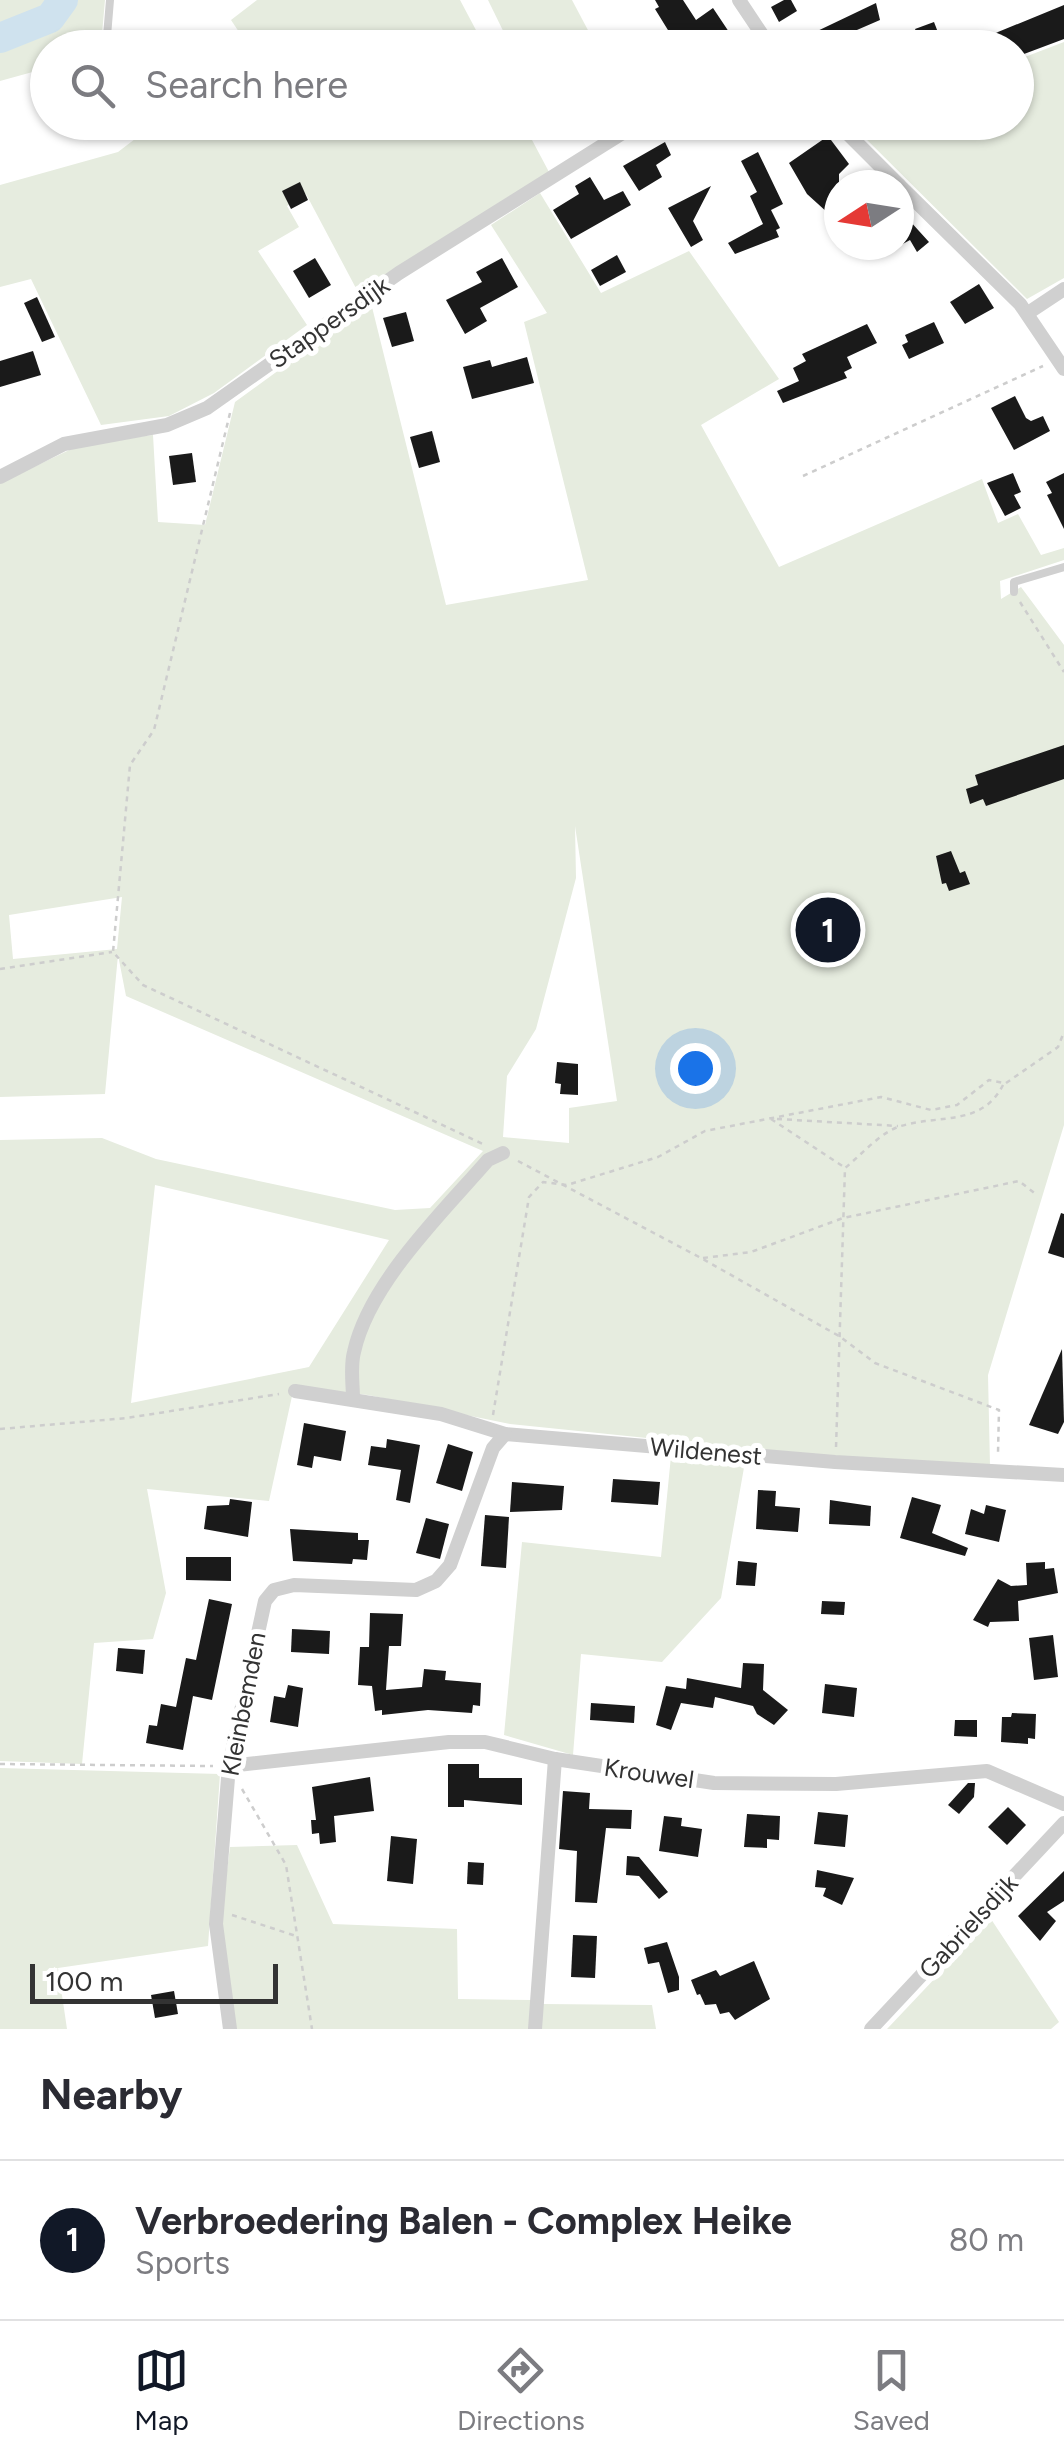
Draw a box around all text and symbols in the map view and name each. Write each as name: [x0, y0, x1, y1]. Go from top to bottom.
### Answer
search box: [30, 30, 1034, 140]
icon: search: [65, 58, 120, 113]
text: Search here: [145, 62, 348, 108]
north arrow: [824, 170, 914, 260]
street label: Stappersdijk: [263, 269, 396, 374]
pin: 1: [796, 892, 860, 968]
your location: [670, 1043, 721, 1094]
street label: Wildenest: [649, 1431, 763, 1471]
street label: Kleinbemden: [214, 1629, 272, 1779]
street label: Krouwel: [602, 1752, 696, 1794]
street label: Gabrielsdijk: [912, 1867, 1024, 1984]
scale bar: [30, 1959, 278, 2004]
text: 100 m: [45, 1964, 123, 1998]
text: Nearby: [40, 2069, 182, 2120]
text: Verbroedering Balen - Complex Heike: [135, 2198, 792, 2244]
text: 1: [66, 2221, 79, 2259]
text: 80 m: [949, 2221, 1024, 2259]
text: Sports: [135, 2244, 230, 2282]
tab: Map: [134, 2343, 189, 2437]
tab: Directions: [457, 2343, 585, 2437]
tab: Saved: [853, 2343, 930, 2437]

